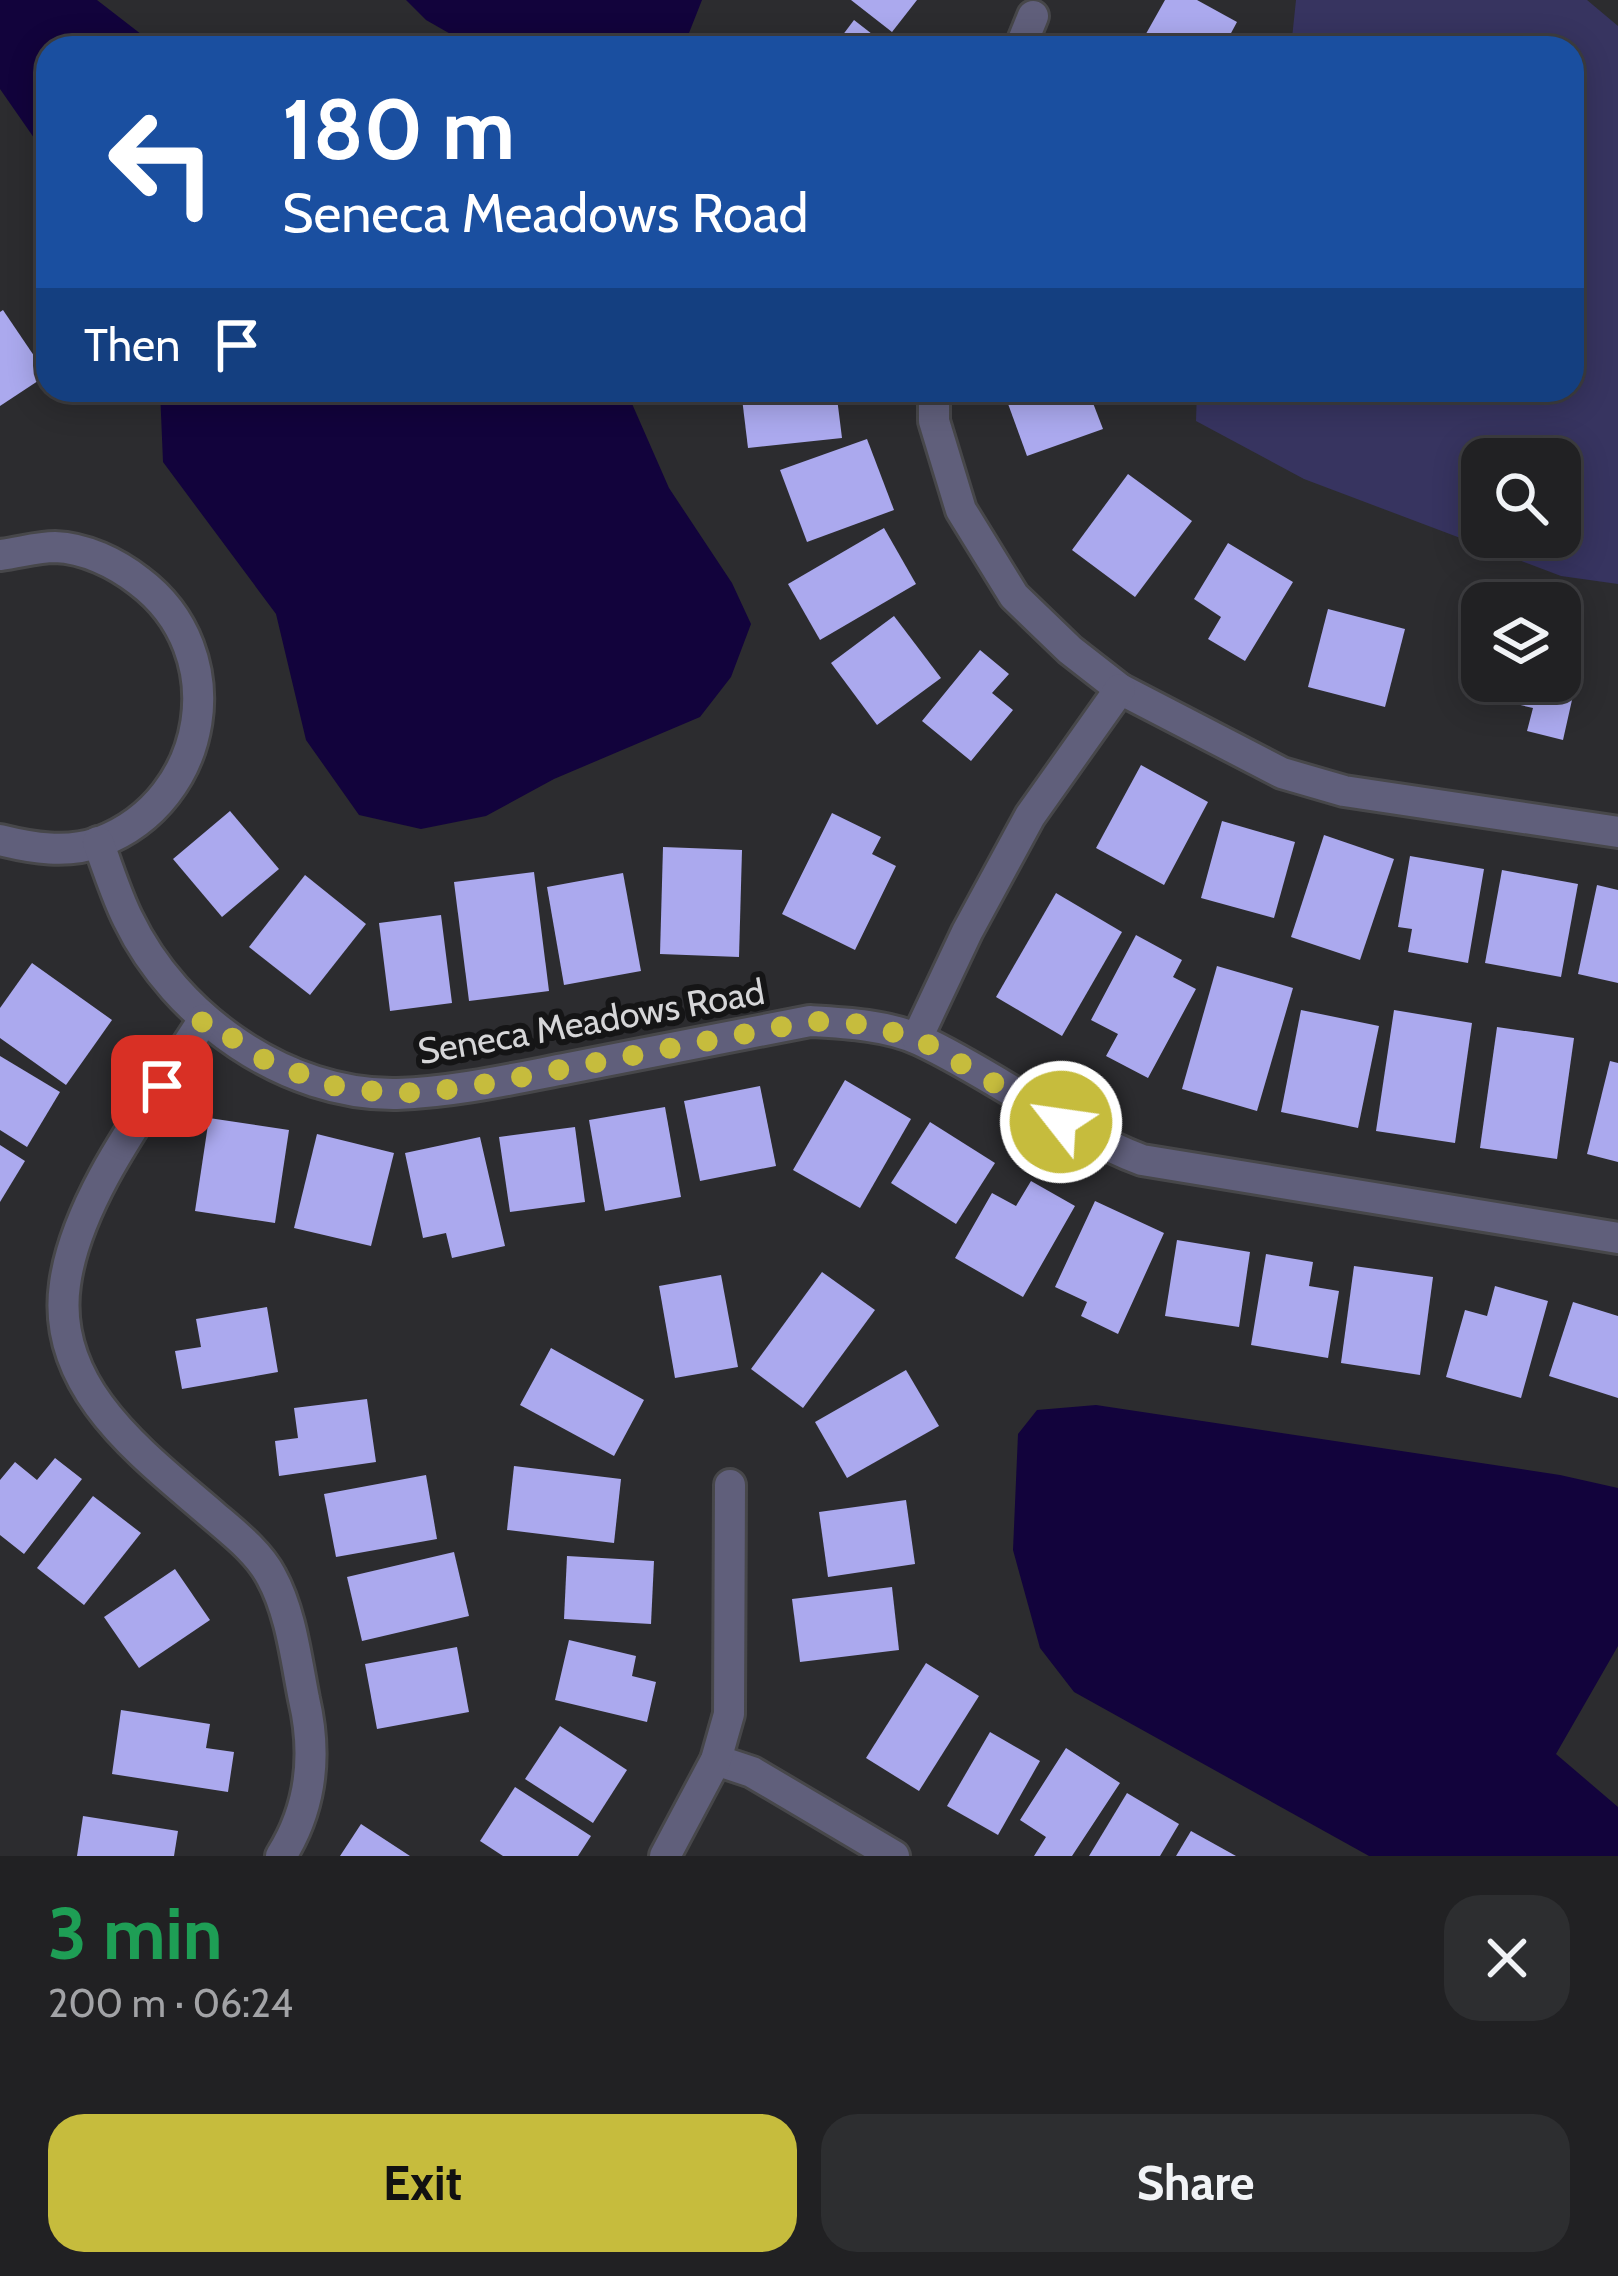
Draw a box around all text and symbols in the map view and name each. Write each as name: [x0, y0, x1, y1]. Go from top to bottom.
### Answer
text: 180 m: [282, 78, 515, 180]
icon: left: [84, 84, 240, 240]
text: Seneca Meadows Road: [282, 180, 809, 246]
icon: arrive: [204, 312, 270, 378]
text: Then: [84, 318, 180, 372]
map controls: [1461, 438, 1581, 702]
button: search: [1461, 438, 1581, 558]
button: layers: [1461, 582, 1581, 702]
street label: Seneca Meadows Road: [414, 969, 768, 1073]
pin: [111, 1035, 213, 1137]
icon: arrive: [129, 1053, 195, 1119]
position arrow: [998, 1059, 1124, 1185]
text: 3 min: [48, 1890, 223, 1977]
button: close: [1444, 1895, 1570, 2021]
text: 200 m · 06:24: [48, 1979, 293, 2027]
button: Exit: [48, 2114, 797, 2252]
button: Share: [821, 2114, 1570, 2252]

